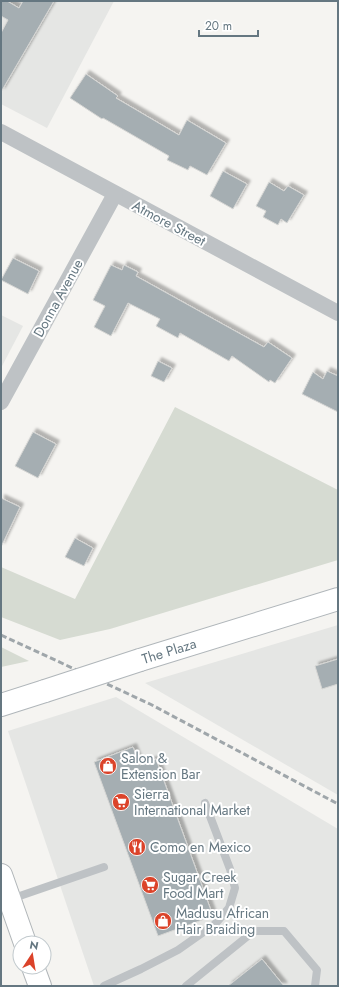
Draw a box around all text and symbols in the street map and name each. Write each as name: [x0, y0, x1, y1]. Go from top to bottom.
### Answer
scale bar: [199, 12, 258, 38]
text: 20 m: [205, 17, 232, 35]
street label: Atmore Street: [129, 195, 210, 251]
street label: Donna Avenue: [28, 255, 88, 341]
street label: The Plaza: [139, 633, 199, 669]
place label: Salon & Extension Bar: [121, 748, 201, 784]
shop icon: Salon & Extension Bar: [98, 756, 118, 776]
place label: Sierra International Market: [134, 784, 250, 820]
supermarket icon: Sierra International Market: [111, 792, 131, 812]
restaurant icon: Como en Mexico: [127, 837, 147, 857]
place label: Como en Mexico: [150, 837, 251, 857]
place label: Sugar Creek Food Mart: [163, 867, 237, 903]
supermarket icon: Sugar Creek Food Mart: [140, 875, 160, 895]
place label: Madusu African Hair Braiding: [176, 903, 269, 939]
shop icon: Madusu African Hair Braiding: [153, 911, 173, 931]
north arrow: [12, 935, 52, 975]
text: N: [28, 936, 40, 954]

